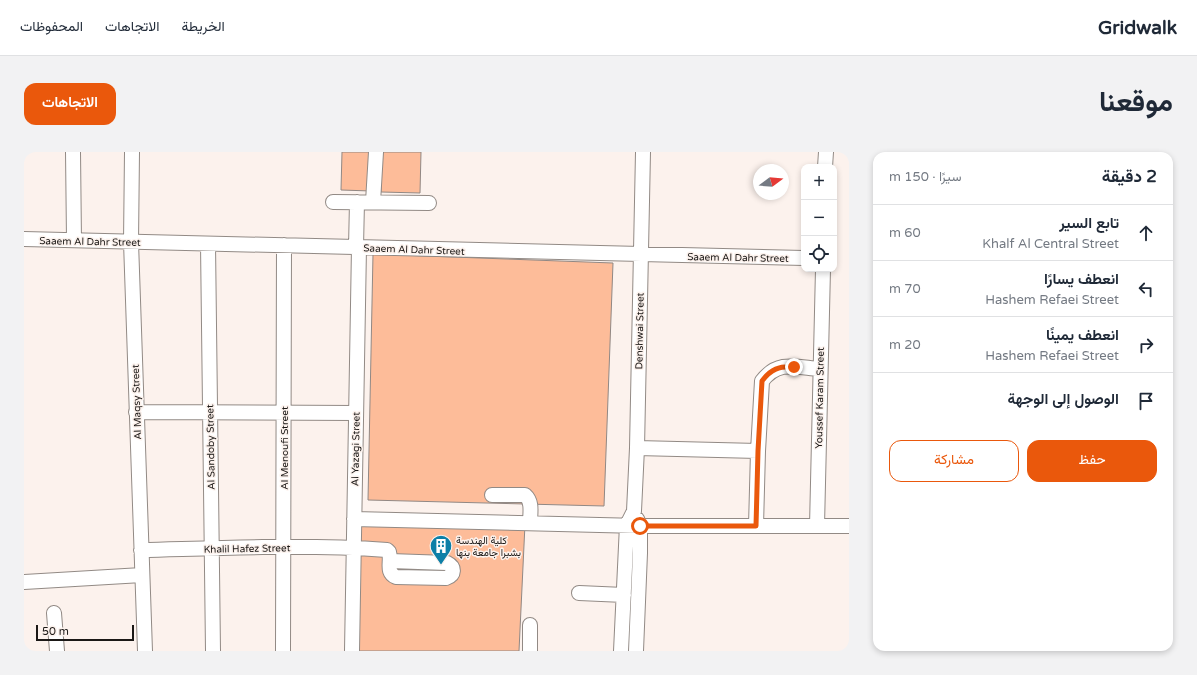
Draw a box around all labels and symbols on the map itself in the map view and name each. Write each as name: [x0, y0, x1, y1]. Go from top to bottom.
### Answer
north arrow: [753, 164, 789, 200]
street label: Saaem Al Dahr Street: [39, 235, 141, 249]
street label: Saaem Al Dahr Street: [363, 242, 465, 258]
street label: Saaem Al Dahr Street: [687, 251, 789, 265]
street label: Denshwai Street: [633, 292, 647, 370]
street label: Youssef Karam Street: [813, 347, 827, 449]
route end: [785, 358, 803, 376]
street label: Al Maqsy Street: [130, 364, 144, 440]
street label: Al Sandoby Street: [204, 404, 218, 490]
street label: Al Menoufi Street: [279, 406, 291, 490]
street label: Al Yazagi Street: [349, 412, 363, 486]
route start: [631, 517, 649, 535]
building icon: كلية الهندسة بشبرا جامعة بنها: [428, 533, 454, 566]
place label: كلية الهندسة بشبرا جامعة بنها: [456, 535, 521, 559]
street label: Khalil Hafez Street: [203, 542, 291, 556]
scale bar: [36, 623, 134, 642]

